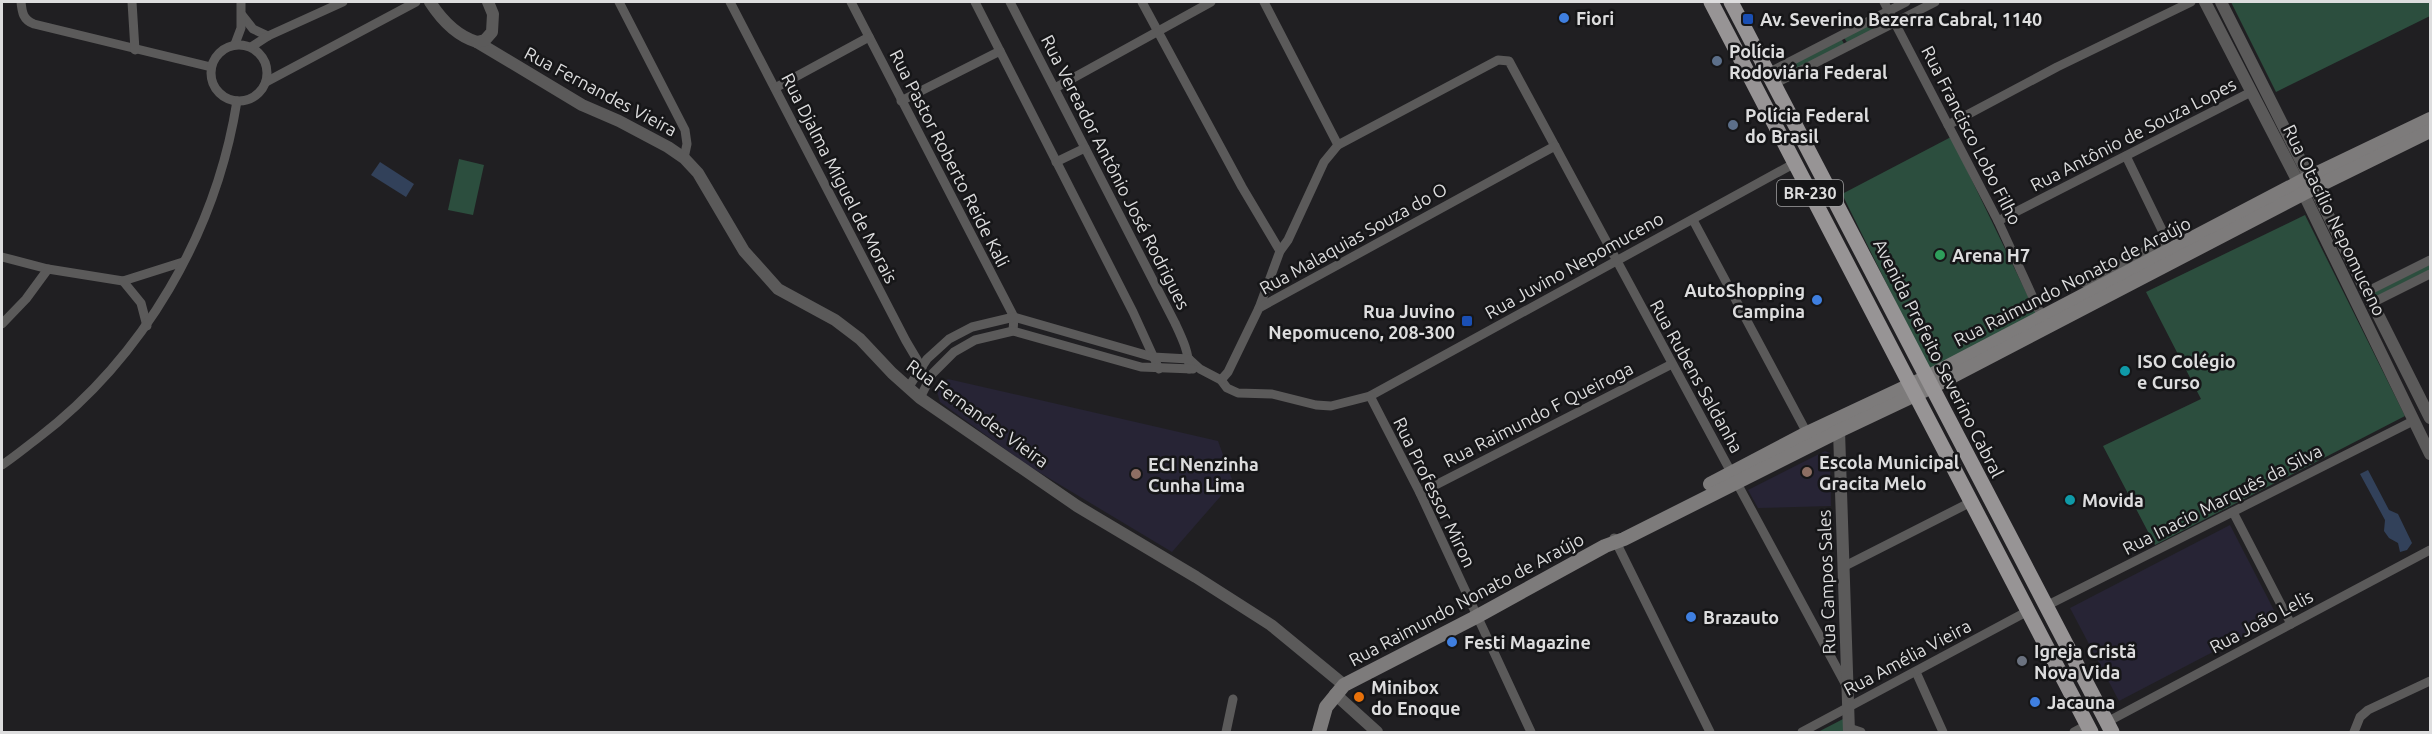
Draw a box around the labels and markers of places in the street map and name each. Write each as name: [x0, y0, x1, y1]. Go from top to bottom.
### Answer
place label: Fiori: [1576, 8, 1614, 28]
place label: Av. Severino Bezerra Cabral, 1140: [1760, 9, 2042, 29]
marker: Fiori: [1557, 11, 1571, 25]
marker: Av. Severino Bezerra Cabral, 1140: [1741, 12, 1755, 26]
place label: Polícia Rodoviária Federal: [1729, 41, 1888, 82]
marker: Polícia Rodoviária Federal: [1710, 54, 1724, 68]
place label: Polícia Federal do Brasil: [1745, 105, 1870, 146]
marker: Polícia Federal do Brasil: [1726, 118, 1740, 132]
place label: Arena H7: [1952, 245, 2030, 265]
marker: Arena H7: [1933, 248, 1947, 262]
place label: AutoShopping Campina: [1684, 280, 1805, 321]
marker: AutoShopping Campina: [1810, 293, 1824, 307]
place label: Rua Juvino Nepomuceno, 208-300: [1268, 301, 1455, 342]
marker: Rua Juvino Nepomuceno, 208-300: [1460, 314, 1474, 328]
place label: ISO Colégio e Curso: [2137, 351, 2236, 392]
marker: ISO Colégio e Curso: [2118, 364, 2132, 378]
place label: Escola Municipal Gracita Melo: [1819, 452, 1960, 493]
place label: ECI Nenzinha Cunha Lima: [1148, 454, 1259, 495]
marker: Escola Municipal Gracita Melo: [1800, 465, 1814, 479]
marker: ECI Nenzinha Cunha Lima: [1129, 467, 1143, 481]
place label: Movida: [2082, 490, 2144, 510]
marker: Movida: [2063, 493, 2077, 507]
place label: Brazauto: [1703, 607, 1779, 627]
marker: Brazauto: [1684, 610, 1698, 624]
place label: Festi Magazine: [1464, 632, 1591, 652]
marker: Festi Magazine: [1445, 635, 1459, 649]
place label: Igreja Cristã Nova Vida: [2034, 641, 2136, 682]
marker: Igreja Cristã Nova Vida: [2015, 654, 2029, 668]
place label: Minibox do Enoque: [1371, 677, 1461, 718]
marker: Minibox do Enoque: [1352, 690, 1366, 704]
place label: Jacauna: [2047, 692, 2115, 712]
marker: Jacauna: [2028, 695, 2042, 709]

